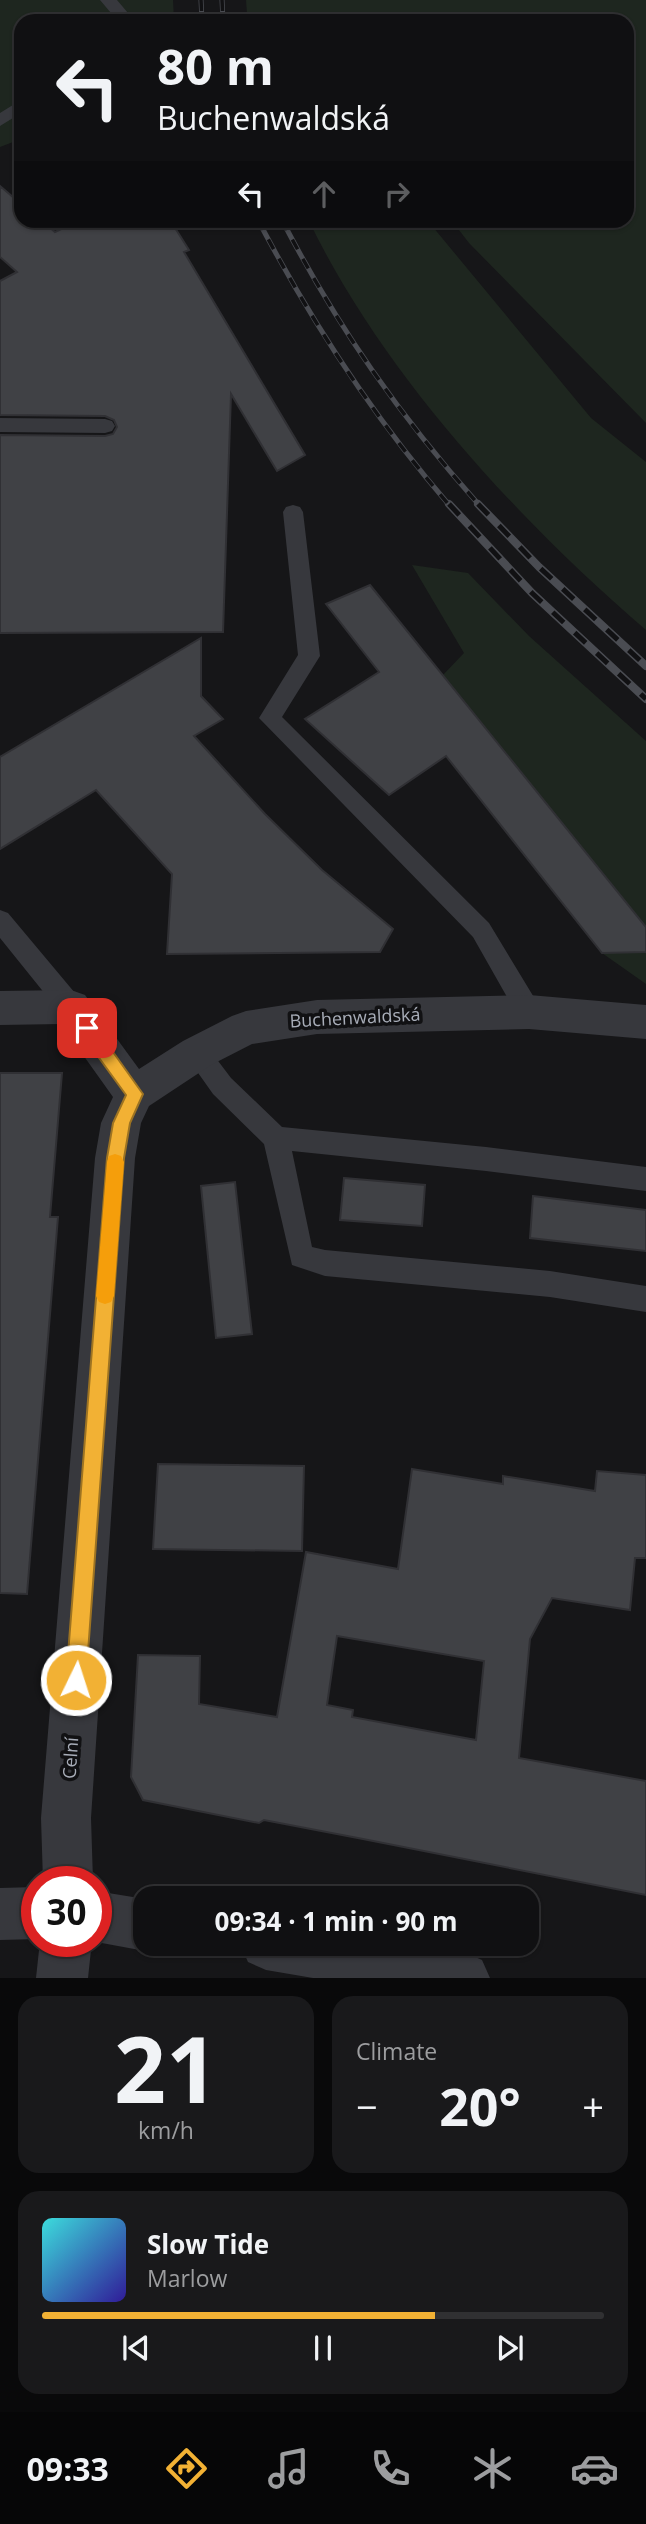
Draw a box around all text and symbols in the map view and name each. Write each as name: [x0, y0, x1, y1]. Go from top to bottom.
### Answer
text: 80 m: [157, 33, 274, 99]
icon: left: [42, 42, 133, 133]
text: Buchenwaldská: [157, 96, 390, 139]
icon: left: [232, 175, 270, 213]
icon: ahead: [305, 175, 343, 213]
icon: right: [378, 175, 416, 213]
pin: [57, 998, 117, 1058]
street label: Buchenwaldská: [289, 1002, 421, 1032]
icon: arrive: [68, 1009, 106, 1047]
position arrow: [39, 1643, 113, 1717]
street label: Celní: [57, 1736, 83, 1780]
speed limit sign: 30: [21, 1866, 112, 1957]
text: 09:34 · 1 min · 90 m: [215, 1903, 457, 1939]
text: 21: [114, 2006, 218, 2130]
text: Climate: [356, 2035, 437, 2067]
text: 20°: [439, 2070, 521, 2141]
text: −: [356, 2080, 378, 2132]
text: +: [582, 2080, 604, 2132]
text: km/h: [138, 2114, 194, 2146]
text: Slow Tide: [147, 2226, 269, 2262]
text: Marlow: [147, 2262, 227, 2294]
icon: previous: [117, 2329, 155, 2367]
icon: pause: [304, 2329, 342, 2367]
icon: next: [491, 2329, 529, 2367]
icon: directions: [162, 2444, 211, 2493]
icon: music: [264, 2444, 313, 2493]
icon: phone: [366, 2444, 415, 2493]
icon: climate: [468, 2444, 517, 2493]
icon: car: [570, 2444, 619, 2493]
text: 09:33: [27, 2447, 109, 2490]

